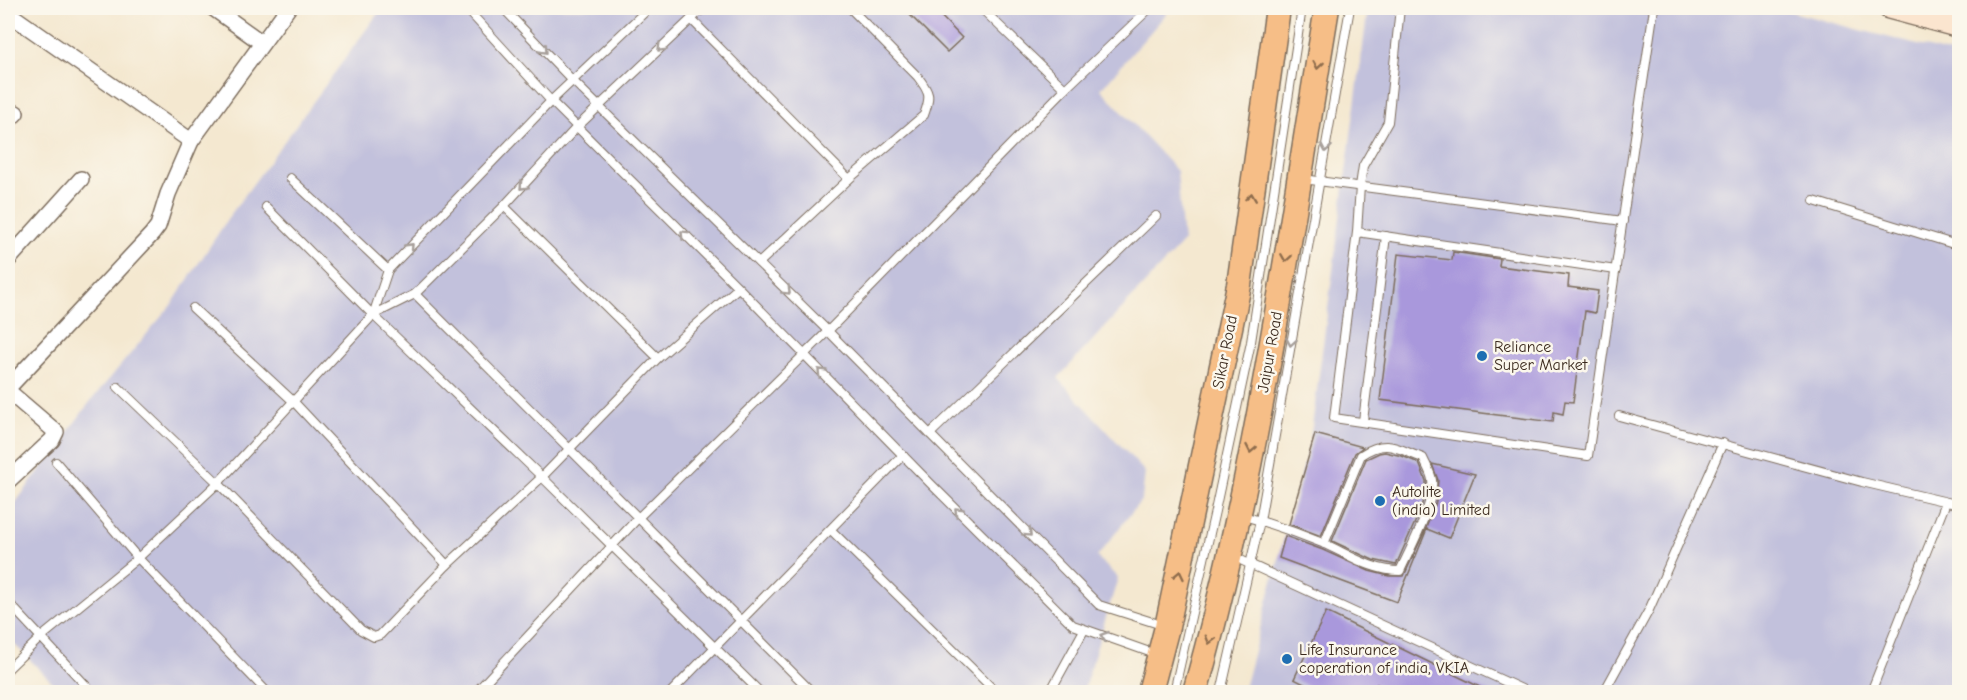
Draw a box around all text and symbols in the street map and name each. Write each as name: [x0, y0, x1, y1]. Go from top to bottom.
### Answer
one-way arrow: [657, 41, 667, 52]
one-way arrow: [536, 43, 547, 54]
one-way arrow: [1312, 61, 1324, 70]
one-way arrow: [1320, 143, 1333, 153]
one-way arrow: [519, 179, 530, 189]
one-way arrow: [1244, 193, 1256, 202]
one-way arrow: [680, 230, 691, 241]
one-way arrow: [403, 244, 414, 254]
one-way arrow: [1280, 253, 1292, 262]
one-way arrow: [779, 283, 790, 294]
street label: Jaipur Road: [1254, 310, 1286, 394]
street label: Sikar Road: [1209, 314, 1241, 390]
one-way arrow: [1285, 337, 1298, 347]
place label: Reliance Super Market: [1494, 338, 1588, 374]
marker: Reliance Super Market: [1475, 349, 1489, 363]
one-way arrow: [817, 369, 828, 379]
one-way arrow: [1245, 444, 1258, 454]
place label: Autolite (india) Limited: [1392, 483, 1490, 519]
marker: Autolite (india) Limited: [1373, 494, 1387, 508]
one-way arrow: [954, 507, 964, 518]
one-way arrow: [1020, 526, 1031, 537]
one-way arrow: [1172, 570, 1185, 580]
one-way arrow: [1099, 631, 1110, 644]
one-way arrow: [1204, 635, 1217, 645]
place label: Life Insurance coperation of india, VKIA: [1299, 641, 1469, 677]
marker: Life Insurance coperation of india, VKIA: [1280, 652, 1294, 666]

